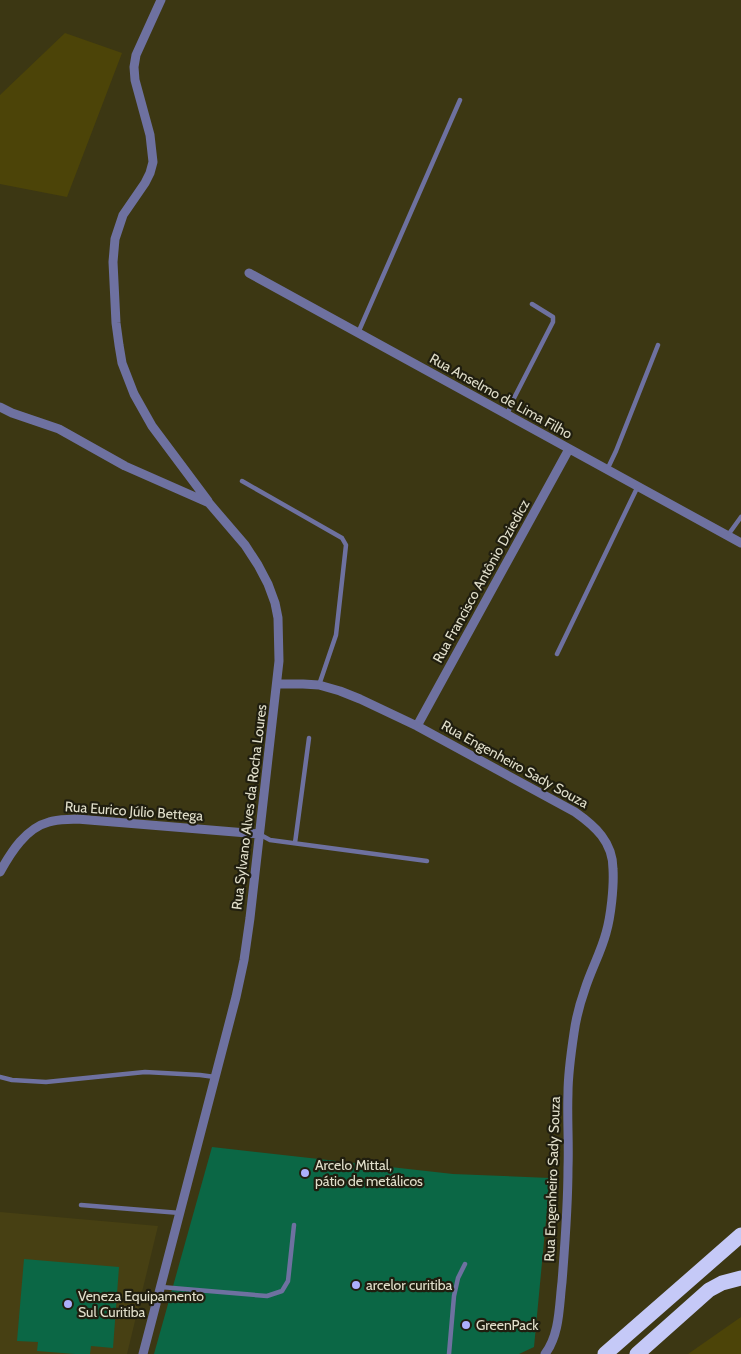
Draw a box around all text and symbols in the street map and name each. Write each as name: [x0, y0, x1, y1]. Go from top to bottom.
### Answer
street label: Rua Anselmo de Lima Filho: [427, 349, 576, 443]
street label: Rua Francisco Antônio Dziedicz: [428, 496, 534, 666]
street label: Rua Sylvano Alves da Rocha Loures: [227, 703, 271, 911]
street label: Rua Engenheiro Sady Souza: [438, 716, 592, 812]
street label: Rua Eurico Júlio Bettega: [64, 797, 204, 825]
street label: Rua Engenheiro Sady Souza: [540, 1096, 564, 1262]
place label: Arcelo Mittal, pátio de metálicos: [315, 1156, 423, 1190]
marker: Arcelo Mittal, pátio de metálicos: [299, 1167, 311, 1179]
place label: arcelor curitiba: [366, 1276, 452, 1294]
marker: arcelor curitiba: [350, 1279, 362, 1291]
place label: Veneza Equipamento Sul Curitiba: [78, 1287, 204, 1321]
marker: Veneza Equipamento Sul Curitiba: [62, 1298, 74, 1310]
place label: GreenPack: [476, 1316, 539, 1334]
marker: GreenPack: [460, 1319, 472, 1331]

